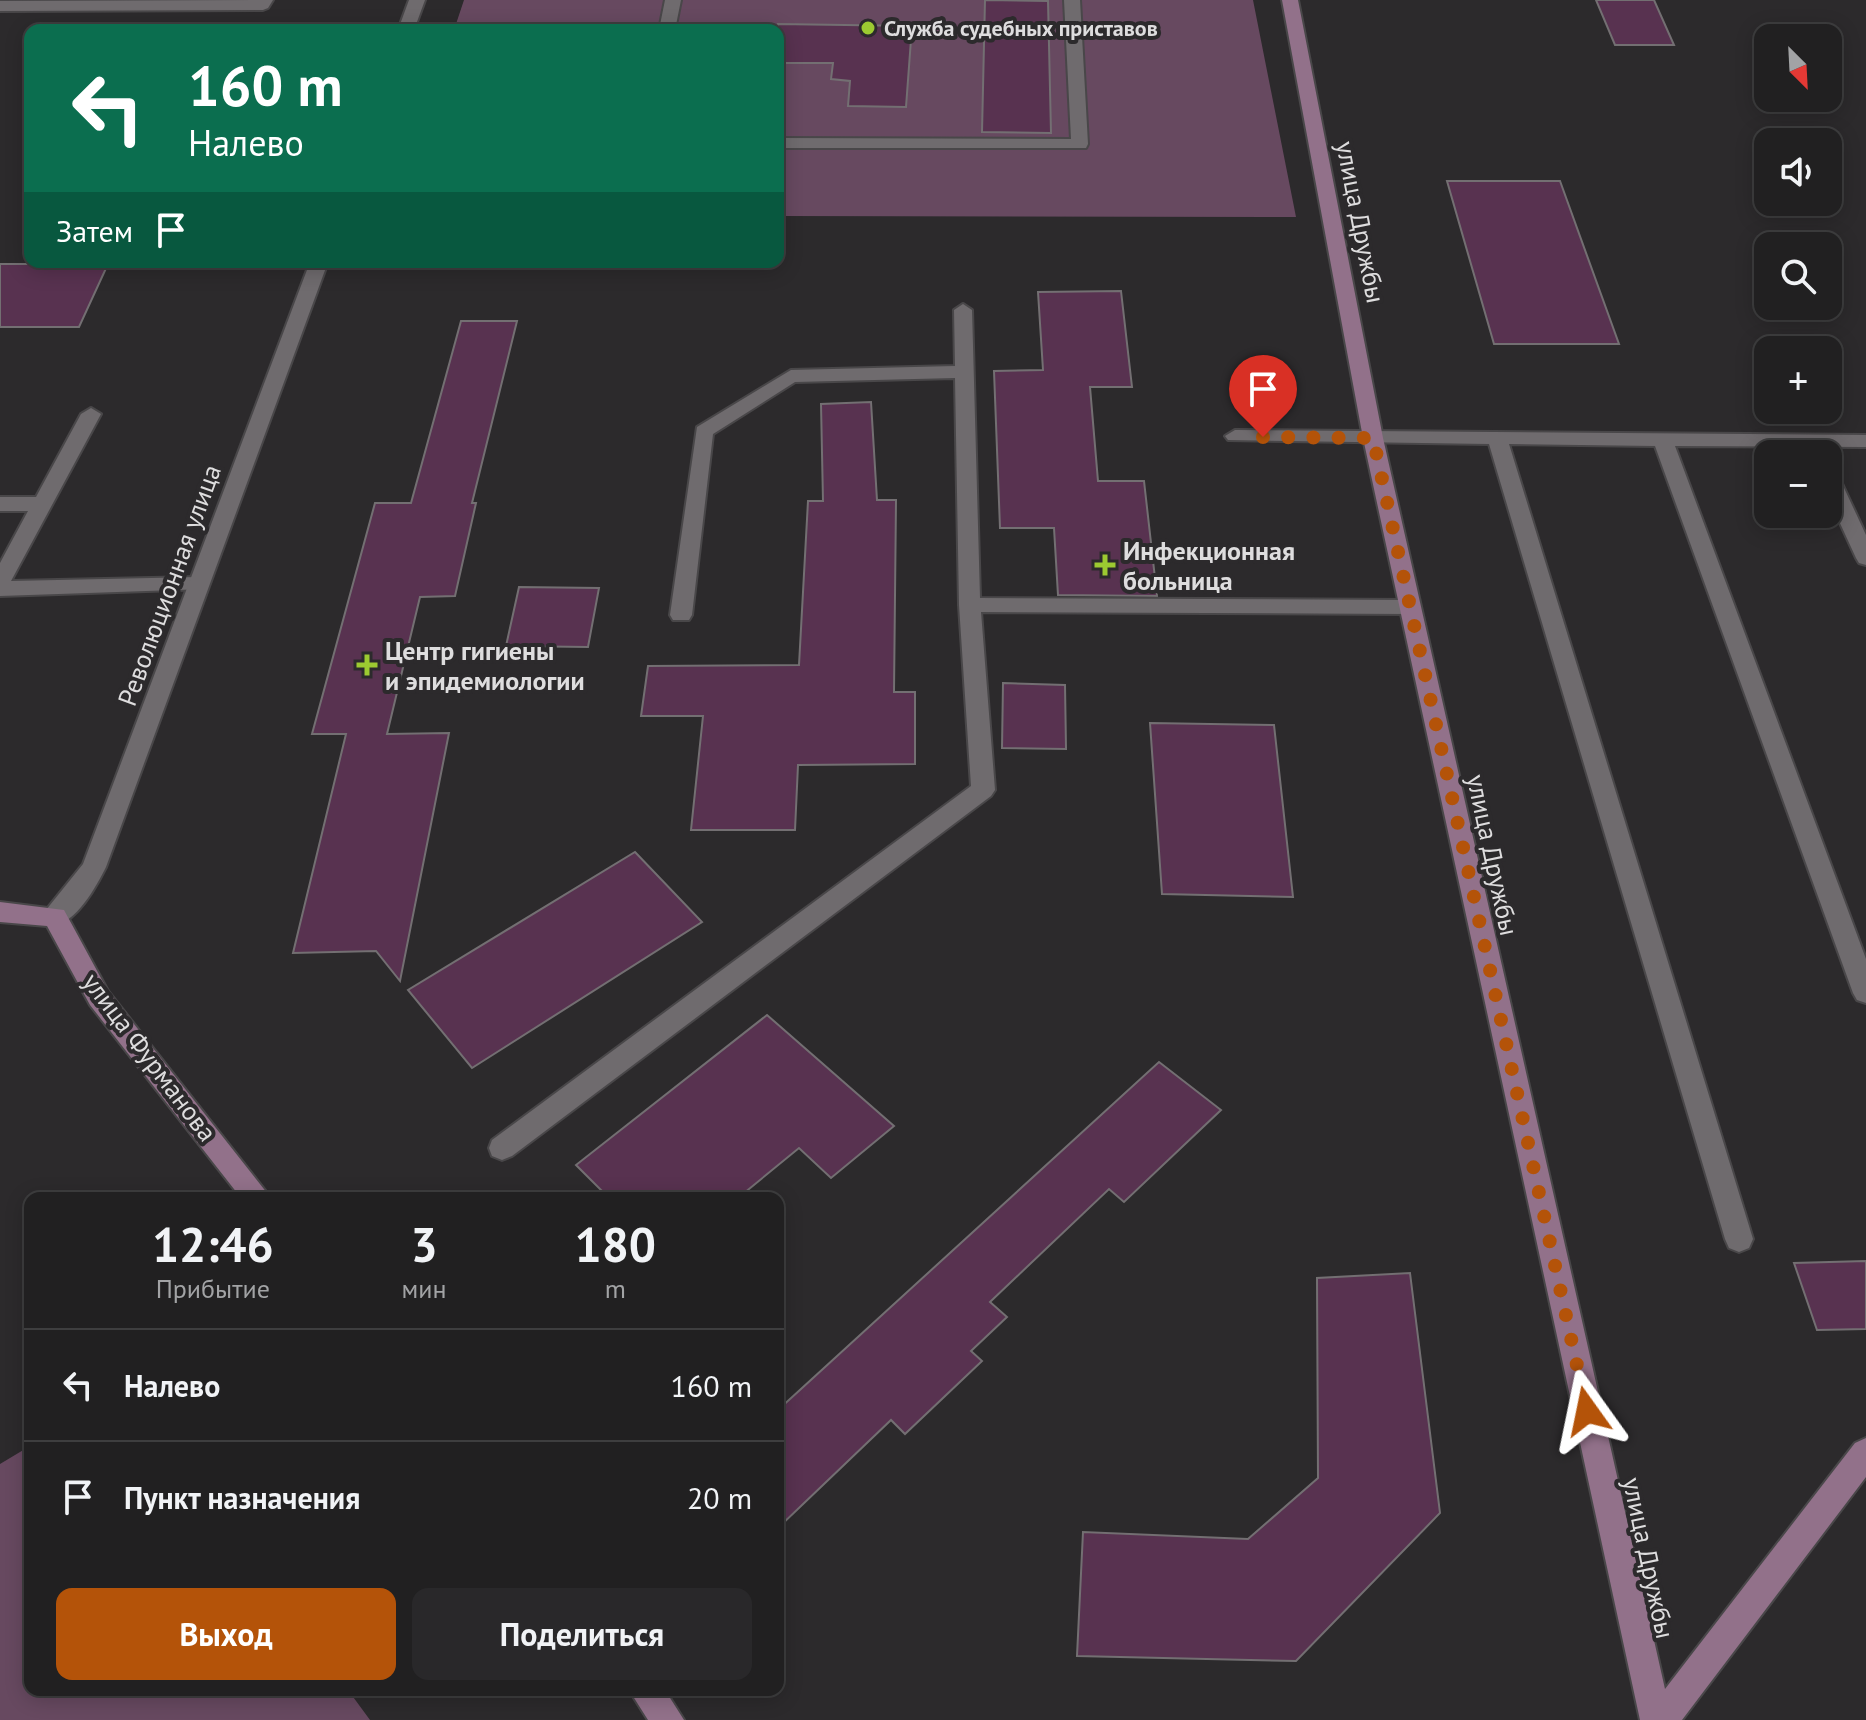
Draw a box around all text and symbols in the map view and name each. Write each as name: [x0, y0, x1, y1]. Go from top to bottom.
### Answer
place label: Служба судебных приставов: [884, 14, 1158, 42]
marker: Служба судебных приставов: [859, 19, 877, 37]
north arrow: [1754, 24, 1842, 112]
map controls: [1754, 24, 1842, 528]
text: 160 m: [188, 49, 343, 121]
icon: left: [56, 56, 160, 160]
text: Налево: [188, 119, 304, 166]
button: sound: [1754, 128, 1842, 216]
street label: улица Дружбы: [1329, 138, 1393, 306]
icon: arrive: [149, 208, 193, 252]
text: Затем: [56, 211, 133, 250]
button: search: [1754, 232, 1842, 320]
button: +: [1754, 336, 1842, 424]
pin: [1229, 355, 1297, 437]
icon: arrive: [1241, 367, 1285, 411]
button: −: [1754, 440, 1842, 528]
street label: Революционная улица: [110, 460, 228, 710]
place label: Инфекционная больница: [1123, 534, 1295, 597]
marker: Инфекционная больница: [1094, 554, 1116, 576]
place label: Центр гигиены и эпидемиологии: [385, 634, 585, 697]
marker: Центр гигиены и эпидемиологии: [356, 654, 378, 676]
street label: улица Дружбы: [1460, 771, 1526, 939]
street label: улица Фурманова: [76, 966, 224, 1148]
text: 12:46: [152, 1213, 274, 1275]
text: 3: [410, 1213, 438, 1275]
text: 180: [574, 1213, 656, 1275]
text: Прибытие: [156, 1272, 270, 1305]
text: мин: [402, 1272, 447, 1305]
text: m: [605, 1272, 626, 1305]
icon: left: [56, 1363, 100, 1407]
text: Налево: [124, 1366, 220, 1405]
text: 160 m: [671, 1366, 752, 1405]
position arrow: [1545, 1369, 1629, 1453]
street label: улица Дружбы: [1616, 1474, 1682, 1642]
icon: arrive: [56, 1475, 100, 1519]
text: Пункт назначения: [124, 1478, 360, 1517]
text: 20 m: [687, 1478, 752, 1517]
button: Выход: [56, 1588, 396, 1680]
button: Поделиться: [412, 1588, 752, 1680]

